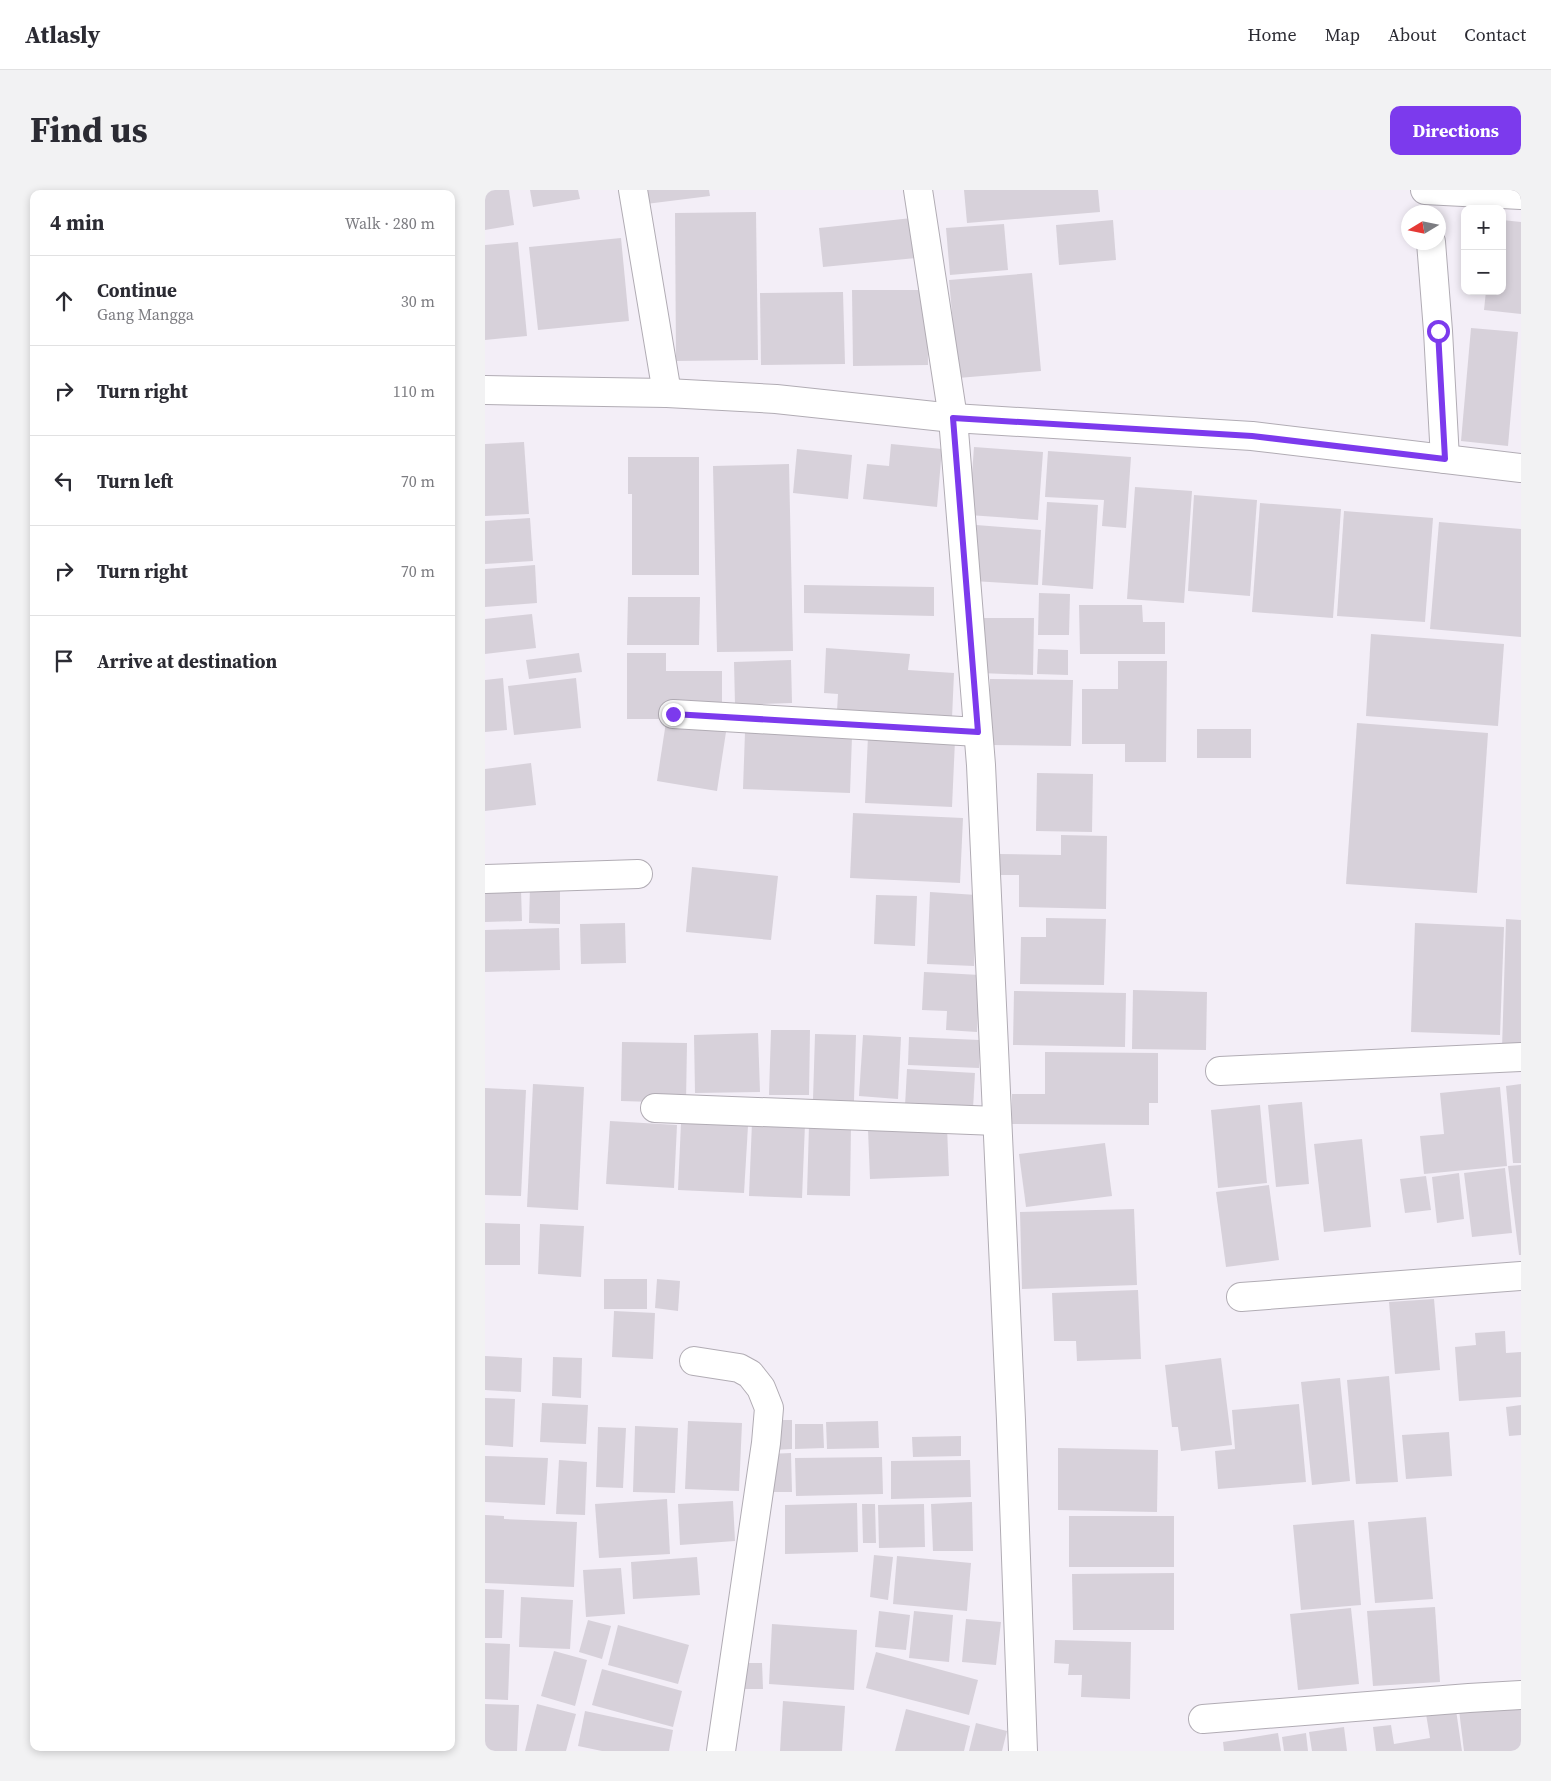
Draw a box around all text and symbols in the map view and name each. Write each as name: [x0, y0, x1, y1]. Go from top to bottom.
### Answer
text: Atlasly: [25, 18, 100, 51]
text: Home: [1248, 22, 1297, 47]
text: Map: [1325, 22, 1360, 47]
text: About: [1388, 22, 1436, 47]
text: Contact: [1464, 22, 1526, 47]
text: Find us: [30, 106, 148, 154]
button: Directions: [1390, 106, 1521, 155]
north arrow: [1401, 205, 1446, 250]
map controls: [1461, 205, 1506, 295]
button: +: [1461, 205, 1506, 250]
text: 4 min: [50, 208, 105, 237]
text: Walk · 280 m: [345, 212, 435, 234]
button: −: [1461, 250, 1506, 295]
text: Continue: [97, 277, 177, 303]
icon: ahead: [50, 287, 78, 315]
text: 30 m: [401, 290, 435, 312]
text: Gang Mangga: [97, 303, 194, 325]
route start: [1427, 320, 1450, 343]
icon: right: [50, 377, 78, 405]
text: Turn right: [97, 378, 188, 404]
text: 110 m: [393, 380, 435, 402]
icon: left: [50, 467, 78, 495]
text: Turn left: [97, 468, 173, 494]
text: 70 m: [401, 470, 435, 492]
icon: right: [50, 557, 78, 585]
text: Turn right: [97, 558, 188, 584]
text: 70 m: [401, 560, 435, 582]
icon: arrive: [50, 647, 78, 675]
text: Arrive at destination: [97, 648, 277, 674]
route end: [662, 703, 685, 726]

